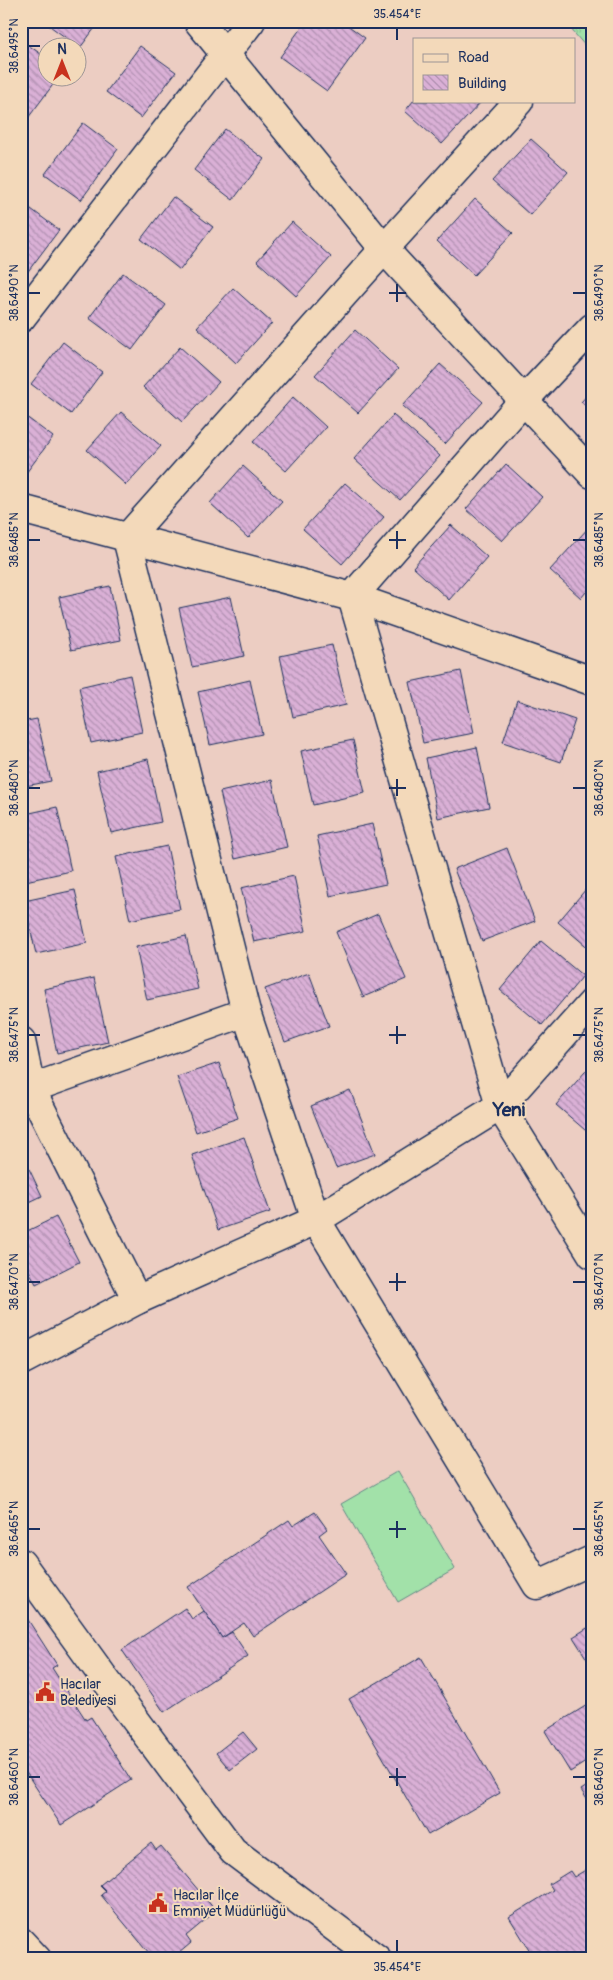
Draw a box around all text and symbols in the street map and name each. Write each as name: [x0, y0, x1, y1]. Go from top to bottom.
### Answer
text: 35.454°E: [373, 7, 421, 22]
text: 38.6495°N: [7, 18, 22, 74]
north arrow: [38, 38, 88, 88]
legend: [413, 38, 576, 102]
text: N: [57, 41, 67, 58]
text: Road: [458, 48, 489, 67]
text: Building: [458, 74, 506, 93]
text: 38.6490°N: [7, 264, 22, 322]
text: 38.6490°N: [592, 264, 607, 322]
text: 38.6485°N: [7, 512, 22, 568]
text: 38.6485°N: [592, 512, 607, 568]
text: 38.6480°N: [7, 760, 22, 816]
text: 38.6480°N: [592, 760, 607, 816]
text: 38.6475°N: [7, 1007, 22, 1063]
text: 38.6475°N: [592, 1007, 607, 1063]
district label: Yeni: [492, 1098, 526, 1122]
text: 38.6470°N: [7, 1253, 22, 1311]
text: 38.6470°N: [592, 1253, 607, 1311]
text: 38.6465°N: [7, 1501, 22, 1557]
text: 38.6465°N: [592, 1501, 607, 1557]
place label: Hacılar Belediyesi: [60, 1676, 116, 1709]
public building icon: Hacılar Belediyesi: [34, 1681, 56, 1703]
text: 38.6460°N: [7, 1748, 22, 1806]
text: 38.6460°N: [592, 1748, 607, 1806]
place label: Hacılar İlçe Emniyet Müdürlüğü: [173, 1887, 286, 1920]
public building icon: Hacılar İlçe Emniyet Müdürlüğü: [147, 1892, 169, 1914]
text: 35.454°E: [373, 1960, 421, 1975]

